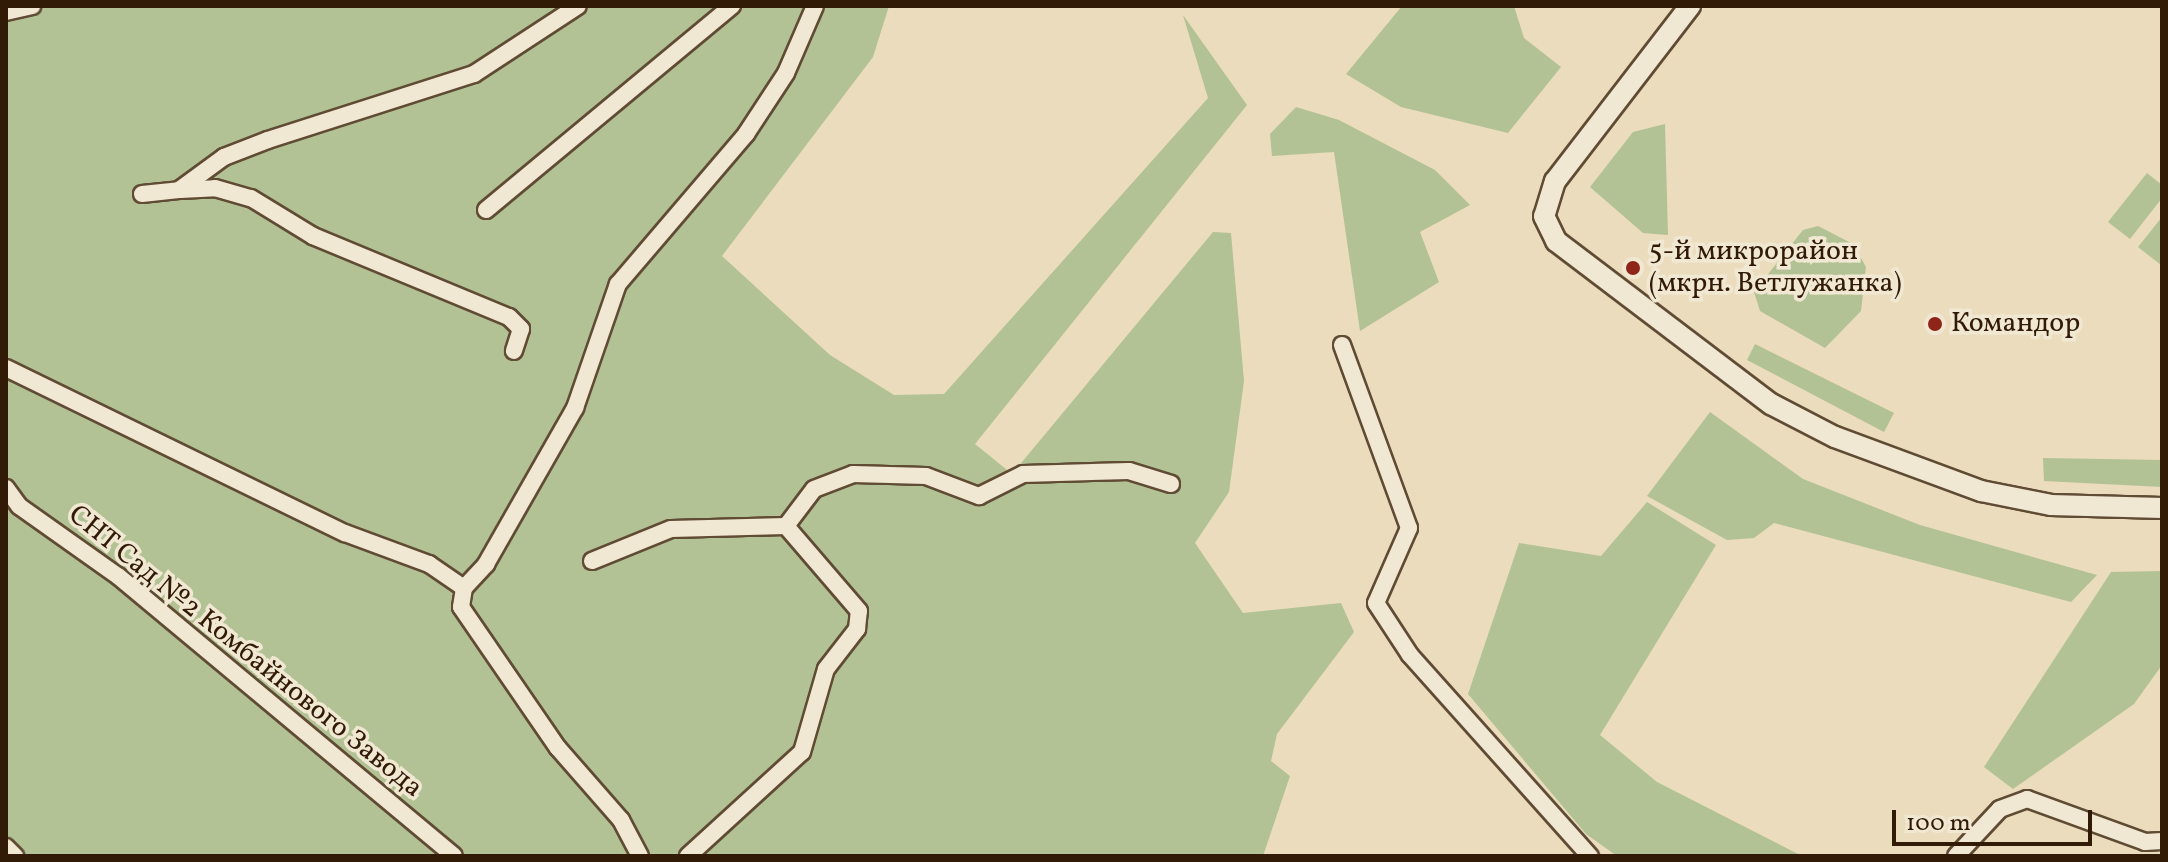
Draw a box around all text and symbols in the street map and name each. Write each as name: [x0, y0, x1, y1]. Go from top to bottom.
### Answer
place label: 5-й микрорайон (мкрн. Ветлужанка): [1649, 235, 1902, 301]
marker: 5-й микрорайон (мкрн. Ветлужанка): [1624, 259, 1642, 277]
place label: Командор: [1951, 307, 2080, 341]
marker: Командор: [1926, 315, 1944, 333]
street label: СНТ Сад №2 Комбайнового Завода: [61, 498, 429, 806]
scale bar: [1896, 794, 2096, 844]
text: 100 m: [1906, 807, 1971, 841]

